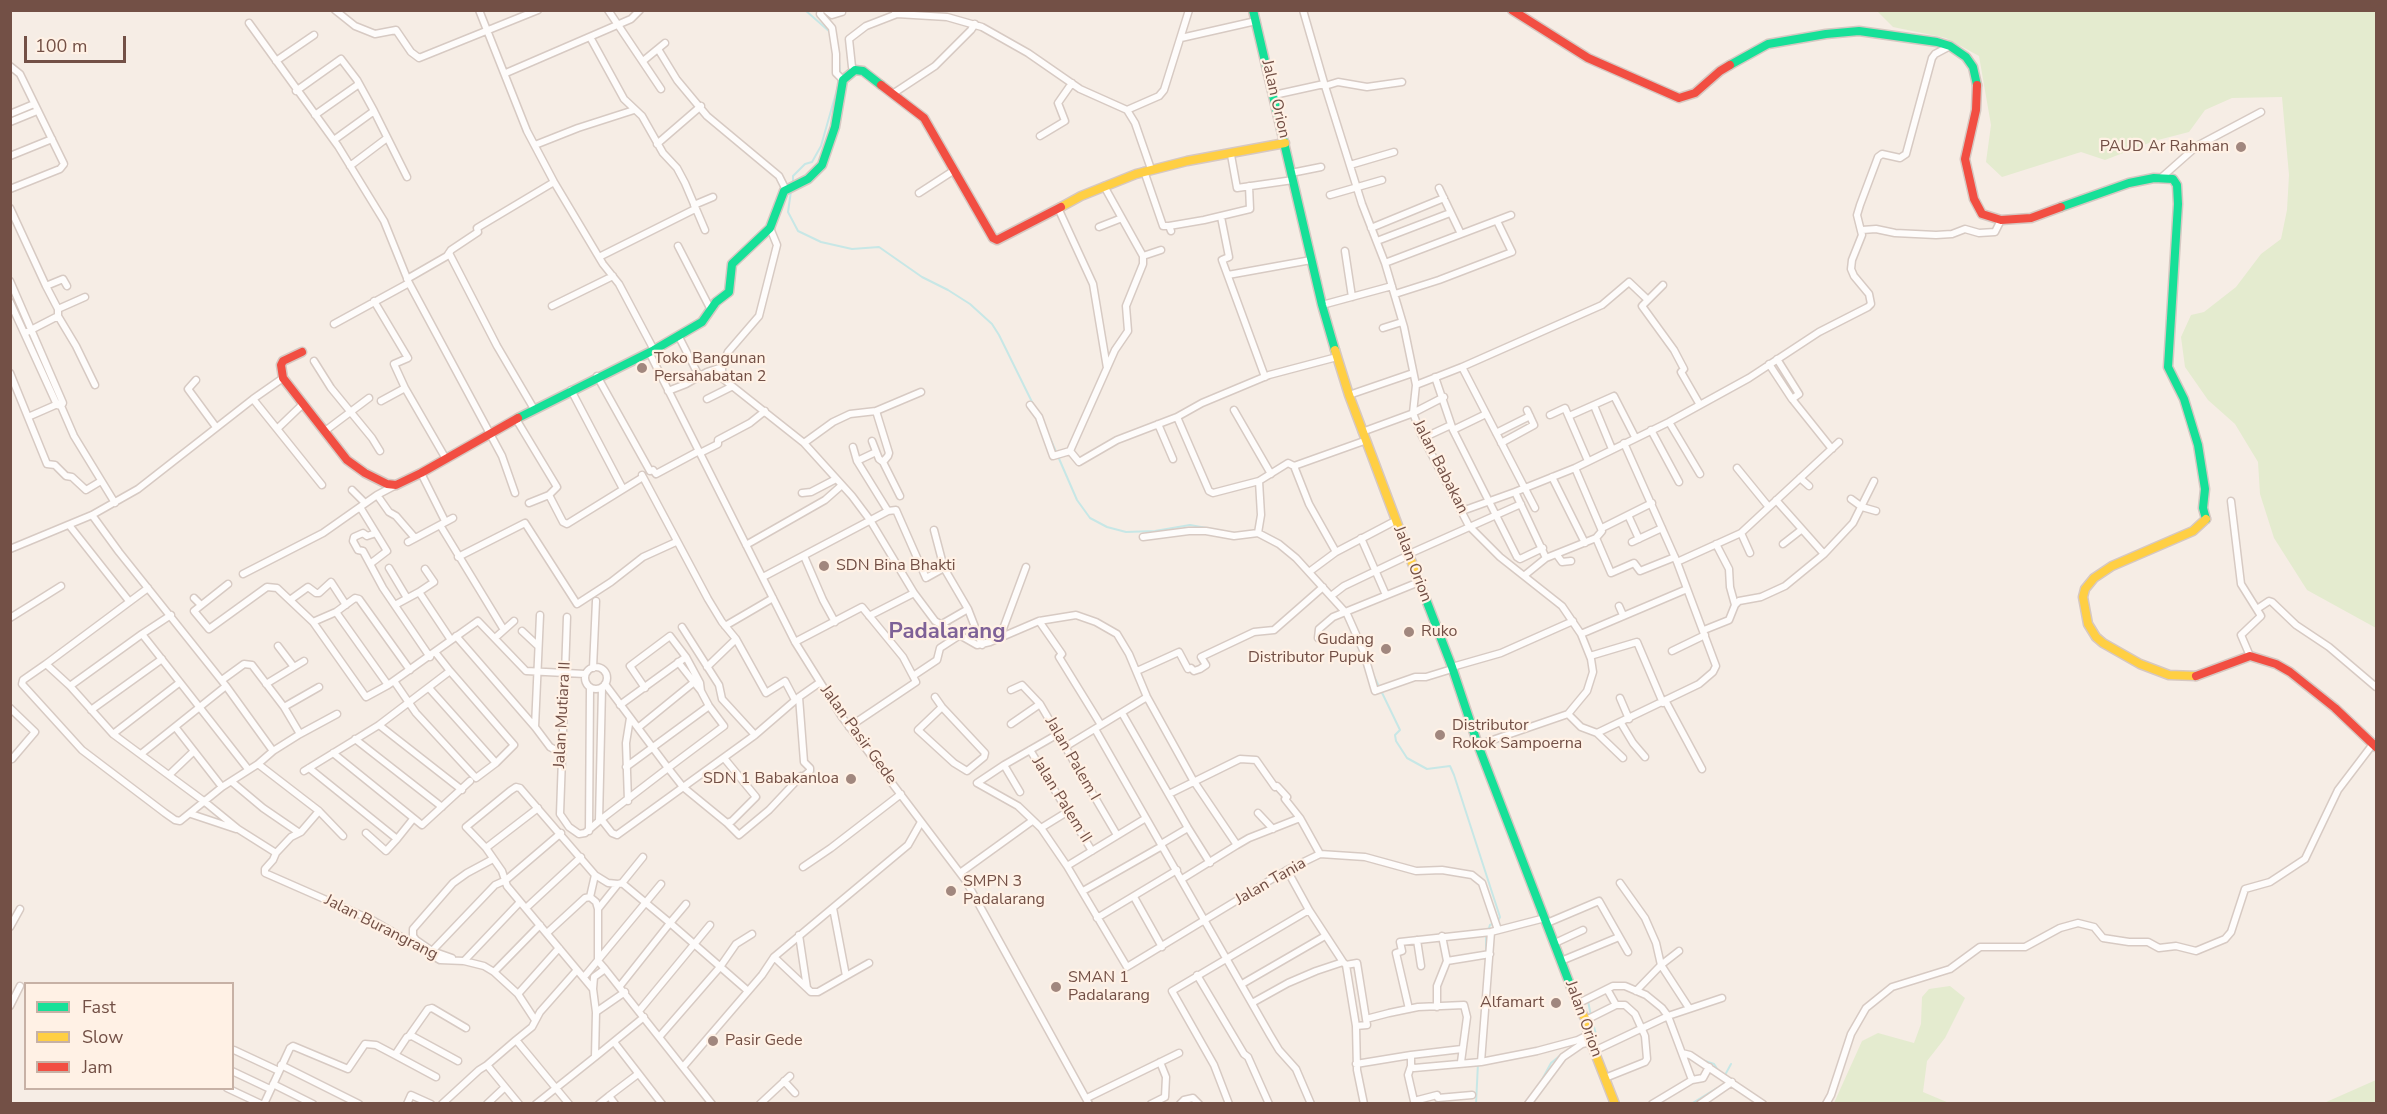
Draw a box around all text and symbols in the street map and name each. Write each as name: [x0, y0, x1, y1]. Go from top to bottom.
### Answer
scale bar: [27, 24, 129, 62]
text: 100 m: [35, 34, 87, 58]
street label: Jalan Orion: [1257, 58, 1293, 140]
place label: PAUD Ar Rahman: [2100, 137, 2229, 157]
marker: PAUD Ar Rahman: [2234, 140, 2248, 154]
place label: Toko Bangunan Persahabatan 2: [654, 349, 766, 387]
marker: Toko Bangunan Persahabatan 2: [635, 361, 649, 375]
street label: Jalan Babakan: [1408, 417, 1472, 517]
street label: Jalan Orion: [1389, 523, 1435, 605]
place label: SDN Bina Bhakti: [836, 556, 955, 576]
marker: SDN Bina Bhakti: [817, 559, 831, 573]
district label: Padalarang: [889, 620, 1005, 646]
place label: Ruko: [1421, 622, 1457, 642]
marker: Ruko: [1402, 625, 1416, 639]
place label: Gudang Distributor Pupuk: [1248, 630, 1374, 668]
marker: Gudang Distributor Pupuk: [1379, 642, 1393, 656]
street label: Jalan Mutiara II: [551, 661, 575, 769]
street label: Jalan Pasir Gede: [816, 682, 900, 788]
street label: Jalan Palem I: [1040, 714, 1104, 804]
place label: Distributor Rokok Sampoerna: [1452, 716, 1582, 754]
marker: Distributor Rokok Sampoerna: [1433, 728, 1447, 742]
street label: Jalan Palem II: [1027, 754, 1095, 846]
place label: SDN 1 Babakanloa: [703, 769, 839, 789]
marker: SDN 1 Babakanloa: [844, 772, 858, 786]
street label: Jalan Tania: [1232, 854, 1310, 910]
place label: SMPN 3 Padalarang: [963, 872, 1045, 910]
marker: SMPN 3 Padalarang: [944, 884, 958, 898]
street label: Jalan Burangrang: [321, 891, 441, 965]
place label: SMAN 1 Padalarang: [1068, 968, 1150, 1006]
street label: Jalan Orion: [1560, 978, 1606, 1060]
marker: SMAN 1 Padalarang: [1049, 980, 1063, 994]
legend: [24, 982, 234, 1090]
place label: Alfamart: [1480, 993, 1544, 1013]
text: Fast: [82, 995, 116, 1019]
marker: Alfamart: [1549, 996, 1563, 1010]
text: Slow: [82, 1025, 123, 1049]
place label: Pasir Gede: [725, 1031, 802, 1051]
marker: Pasir Gede: [706, 1034, 720, 1048]
text: Jam: [82, 1055, 113, 1079]

